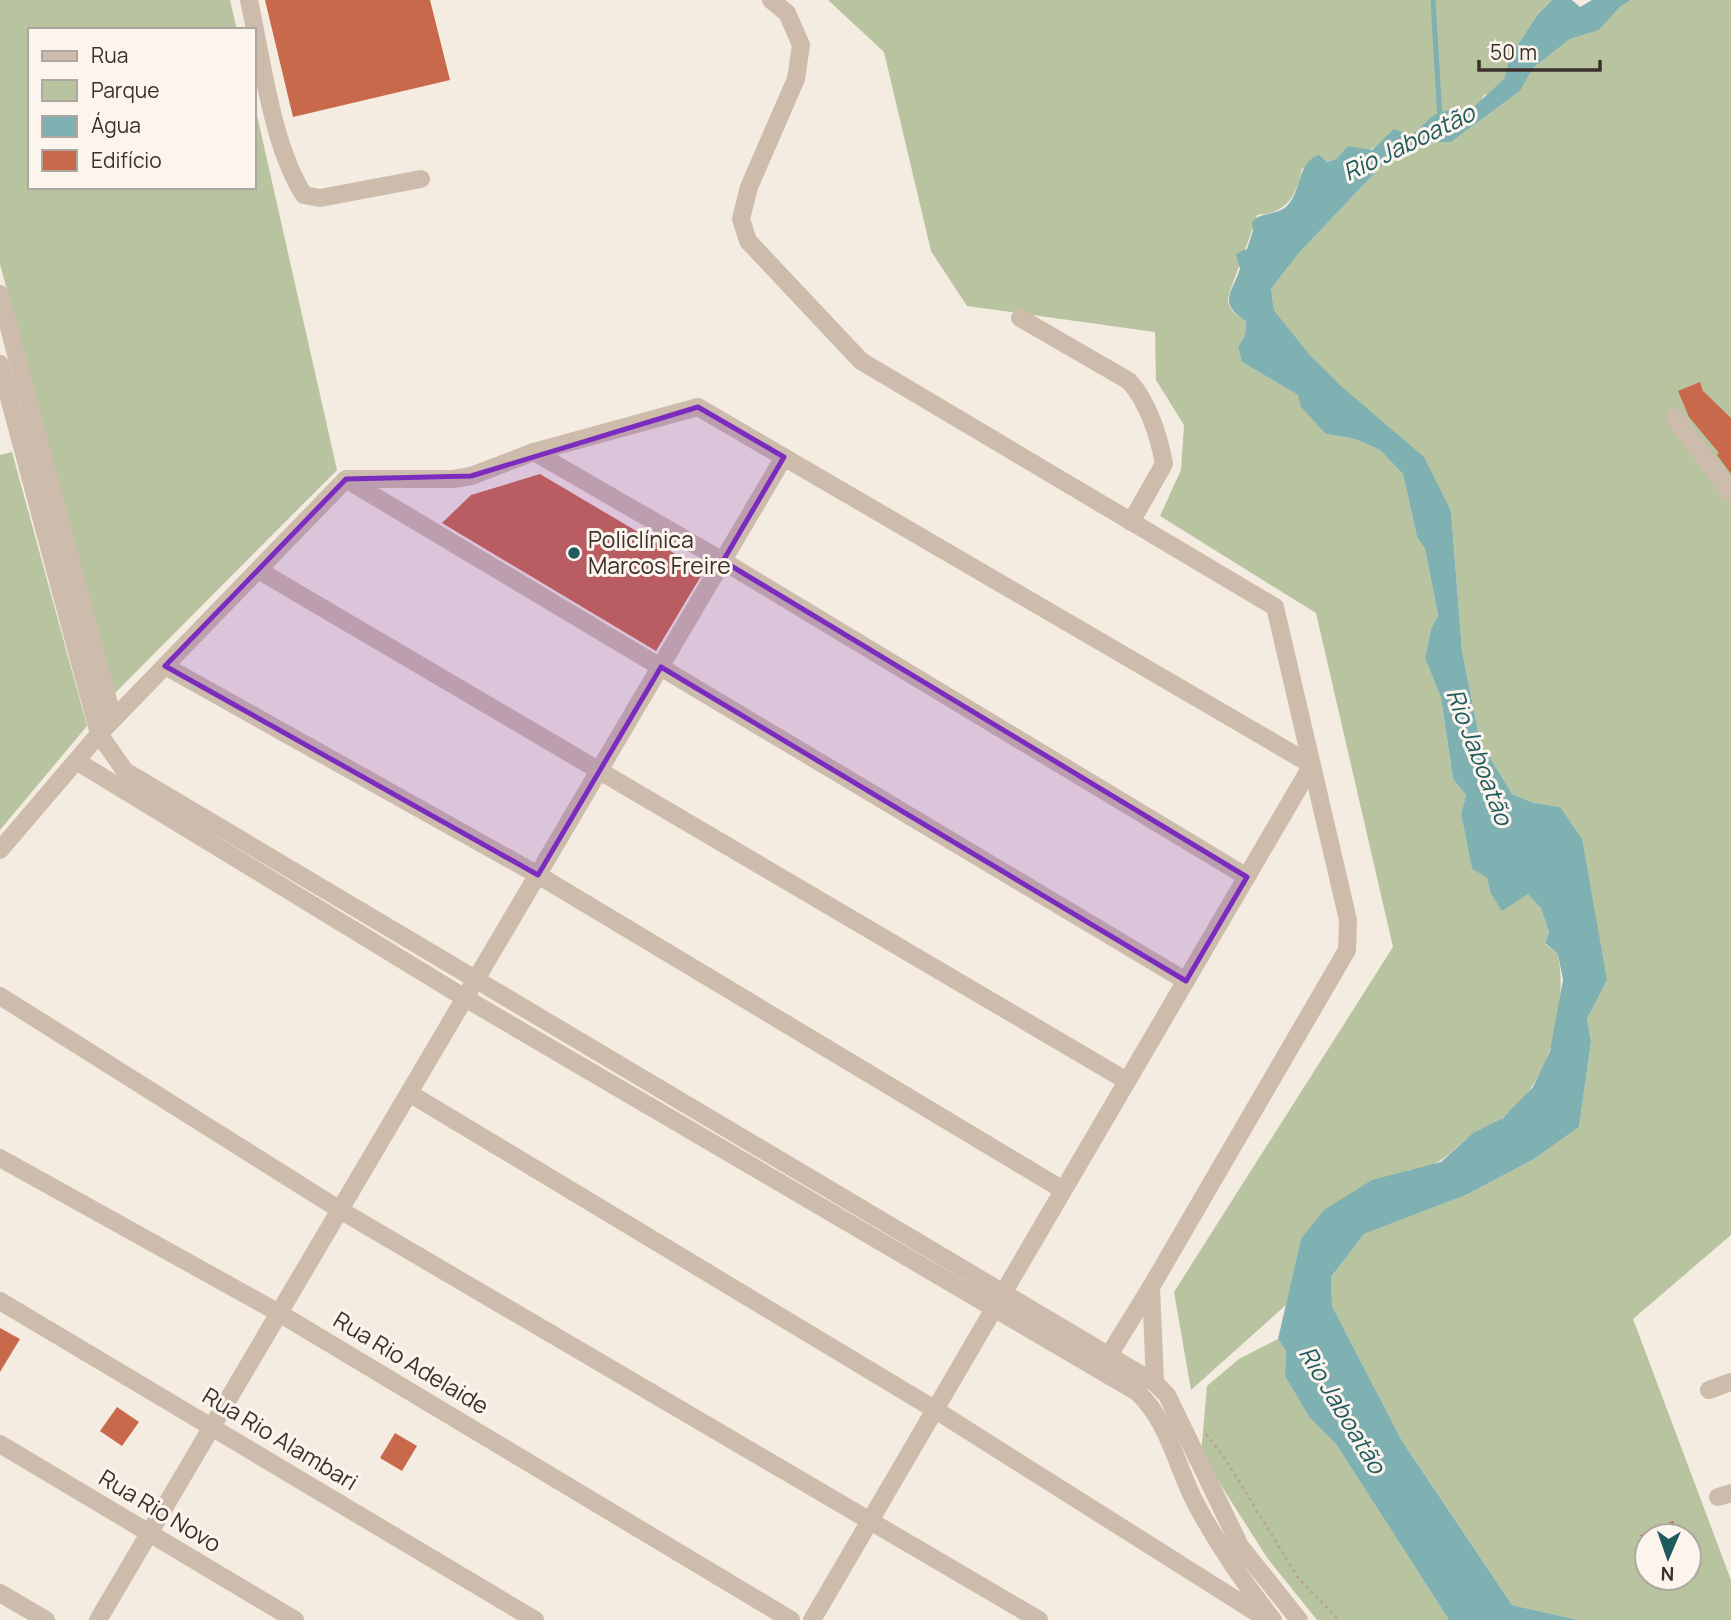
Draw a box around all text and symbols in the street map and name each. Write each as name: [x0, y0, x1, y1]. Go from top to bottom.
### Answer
legend: [28, 28, 256, 189]
scale bar: [1479, 28, 1600, 72]
text: 50 m: [1490, 38, 1537, 66]
text: Rua: [91, 41, 128, 69]
text: Parque: [91, 76, 160, 104]
water label: Rio Jaboatão: [1337, 95, 1481, 188]
text: Água: [91, 111, 141, 139]
text: Edifício: [91, 146, 162, 174]
place label: Policlínica Marcos Freire: [588, 523, 731, 581]
marker: Policlínica Marcos Freire: [566, 545, 582, 561]
water label: Rio Jaboatão: [1439, 684, 1522, 831]
street label: Rua Rio Adelaide: [328, 1303, 495, 1421]
water label: Rio Jaboatão: [1292, 1339, 1395, 1481]
street label: Rua Rio Alambari: [197, 1379, 364, 1497]
street label: Rua Rio Novo: [93, 1461, 228, 1559]
north arrow: [1633, 1522, 1703, 1592]
text: N: [1660, 1561, 1675, 1587]

